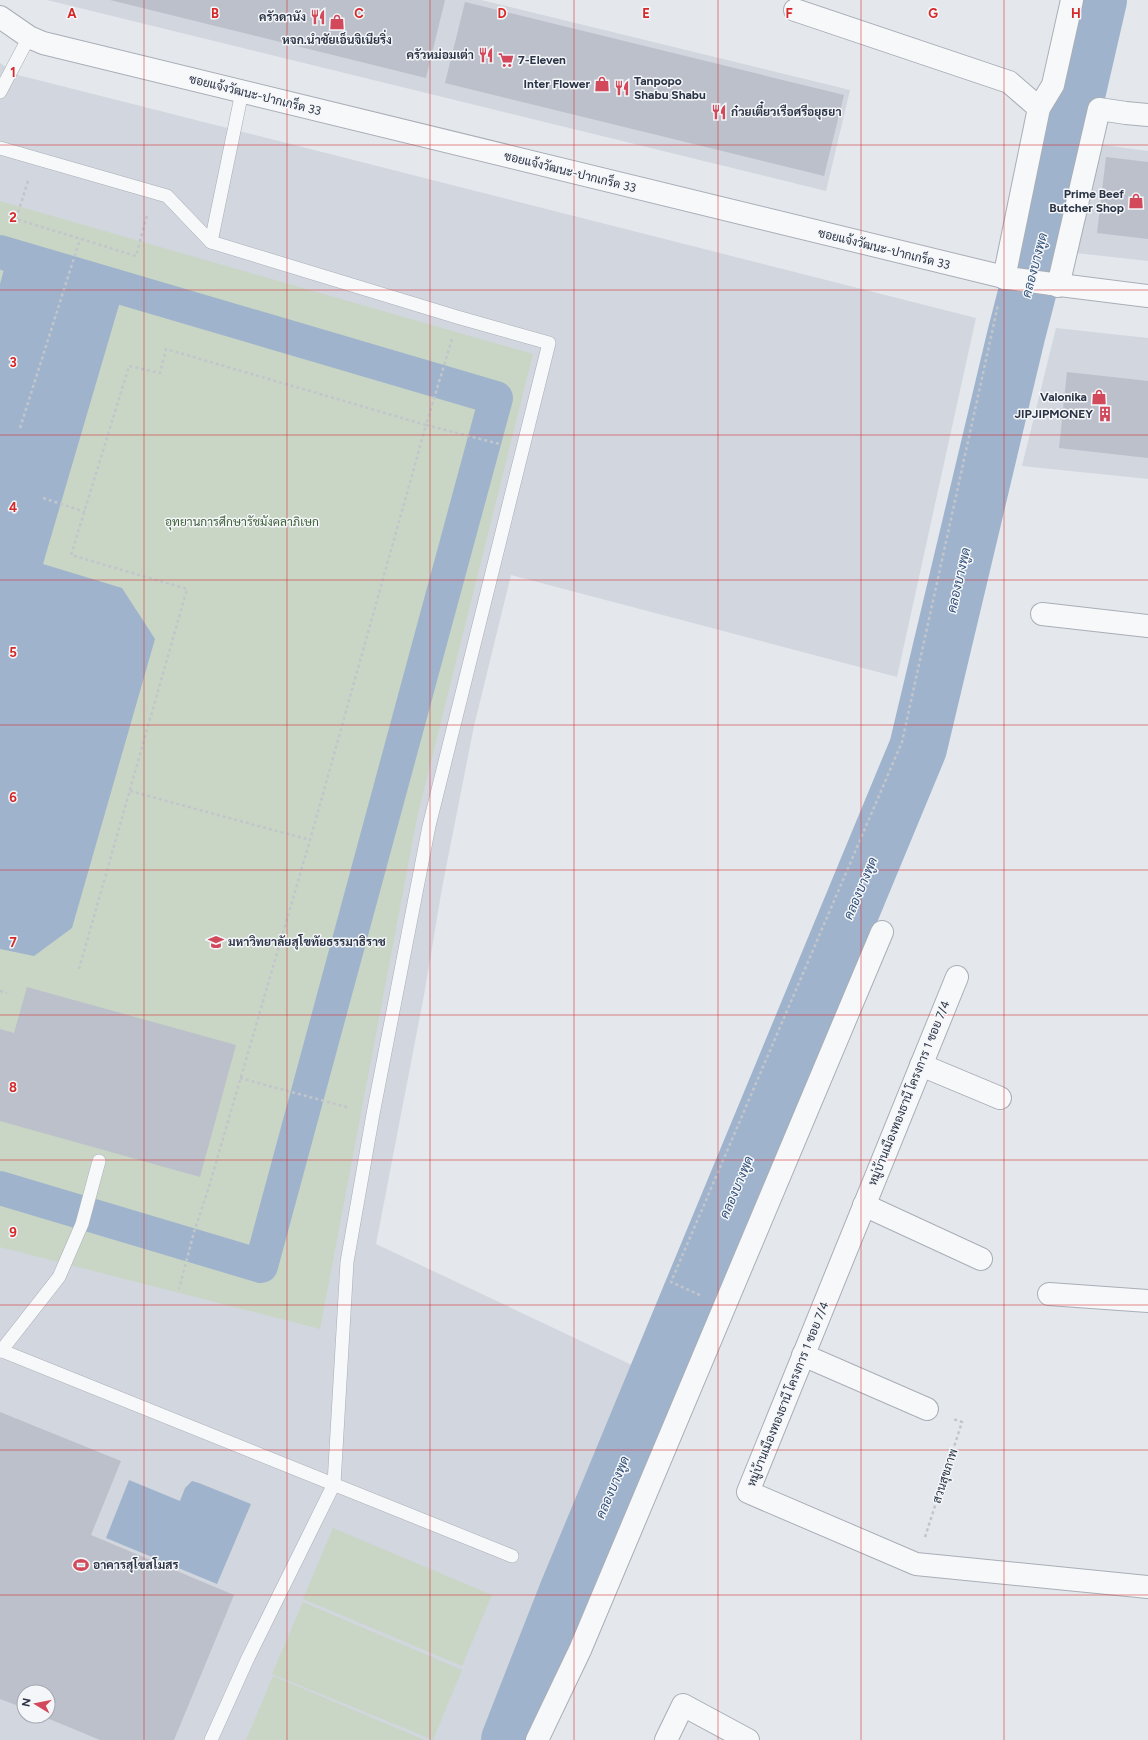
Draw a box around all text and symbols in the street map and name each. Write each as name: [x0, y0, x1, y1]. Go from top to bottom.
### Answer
text: A: [67, 6, 77, 21]
text: B: [211, 6, 219, 21]
text: C: [354, 6, 364, 21]
text: D: [497, 6, 507, 21]
text: E: [642, 6, 650, 21]
text: F: [785, 6, 793, 21]
text: G: [928, 6, 938, 21]
text: H: [1071, 6, 1081, 21]
restaurant icon: ครัวดานัง: [309, 8, 327, 26]
place label: ครัวดานัง: [259, 10, 306, 24]
shop icon: หจก.นำชัยเอ็นจิเนียริ่ง: [328, 13, 346, 31]
place label: หจก.นำชัยเอ็นจิเนียริ่ง: [282, 29, 392, 47]
restaurant icon: ครัวหม่อมเต่า: [477, 46, 495, 64]
place label: ครัวหม่อมเต่า: [406, 48, 474, 62]
supermarket icon: 7-Eleven: [497, 51, 515, 69]
place label: 7-Eleven: [518, 53, 566, 67]
text: 1: [10, 65, 16, 80]
street label: ซอยแจ้งวัฒนะ-ปากเกร็ด 33: [187, 70, 323, 118]
place label: Tanpopo Shabu Shabu: [634, 74, 706, 102]
shop icon: Inter Flower: [593, 75, 611, 93]
place label: Inter Flower: [524, 77, 590, 91]
restaurant icon: Tanpopo Shabu Shabu: [613, 79, 631, 97]
place label: ก๋วยเตี๋ยวเรือศรีอยุธยา: [731, 101, 842, 120]
restaurant icon: ก๋วยเตี๋ยวเรือศรีอยุธยา: [710, 103, 728, 121]
street label: ซอยแจ้งวัฒนะ-ปากเกร็ด 33: [502, 147, 638, 195]
place label: Prime Beef Butcher Shop: [1049, 187, 1124, 215]
shop icon: Prime Beef Butcher Shop: [1127, 192, 1145, 210]
text: 2: [9, 210, 17, 225]
street label: ซอยแจ้งวัฒนะ-ปากเกร็ด 33: [816, 224, 952, 272]
water label: คลองบางพูด: [1019, 231, 1052, 300]
text: 3: [9, 355, 17, 370]
shop icon: Valonika: [1090, 388, 1108, 406]
place label: Valonika: [1040, 390, 1087, 404]
building icon: JIPJIPMONEY: [1096, 405, 1114, 423]
place label: JIPJIPMONEY: [1015, 407, 1093, 421]
text: 4: [9, 500, 17, 515]
park label: อุทยานการศึกษารัชมังคลาภิเษก: [165, 515, 319, 531]
water label: คลองบางพูด: [944, 546, 975, 615]
text: 5: [9, 645, 17, 660]
text: 6: [9, 790, 17, 805]
water label: คลองบางพูด: [841, 854, 882, 923]
school or university icon: มหาวิทยาลัยสุโขทัยธรรมาธิราช: [207, 933, 225, 951]
place label: มหาวิทยาลัยสุโขทัยธรรมาธิราช: [228, 934, 386, 950]
text: 7: [9, 935, 17, 950]
street label: หมู่บ้านเมืองทองธานี โครงการ 1 ซอย 7/4: [864, 998, 954, 1188]
text: 8: [9, 1080, 17, 1095]
water label: คลองบางพูด: [717, 1153, 758, 1222]
text: 9: [9, 1225, 17, 1240]
street label: หมู่บ้านเมืองทองธานี โครงการ 1 ซอย 7/4: [743, 1299, 833, 1489]
street label: สวนสุขภาพ: [930, 1447, 962, 1506]
water label: คลองบางพูด: [593, 1453, 634, 1522]
sports icon: อาคารสุโขสโมสร: [72, 1556, 90, 1574]
place label: อาคารสุโขสโมสร: [93, 1557, 178, 1573]
north arrow: [16, 1684, 56, 1724]
text: N: [20, 1697, 34, 1708]

